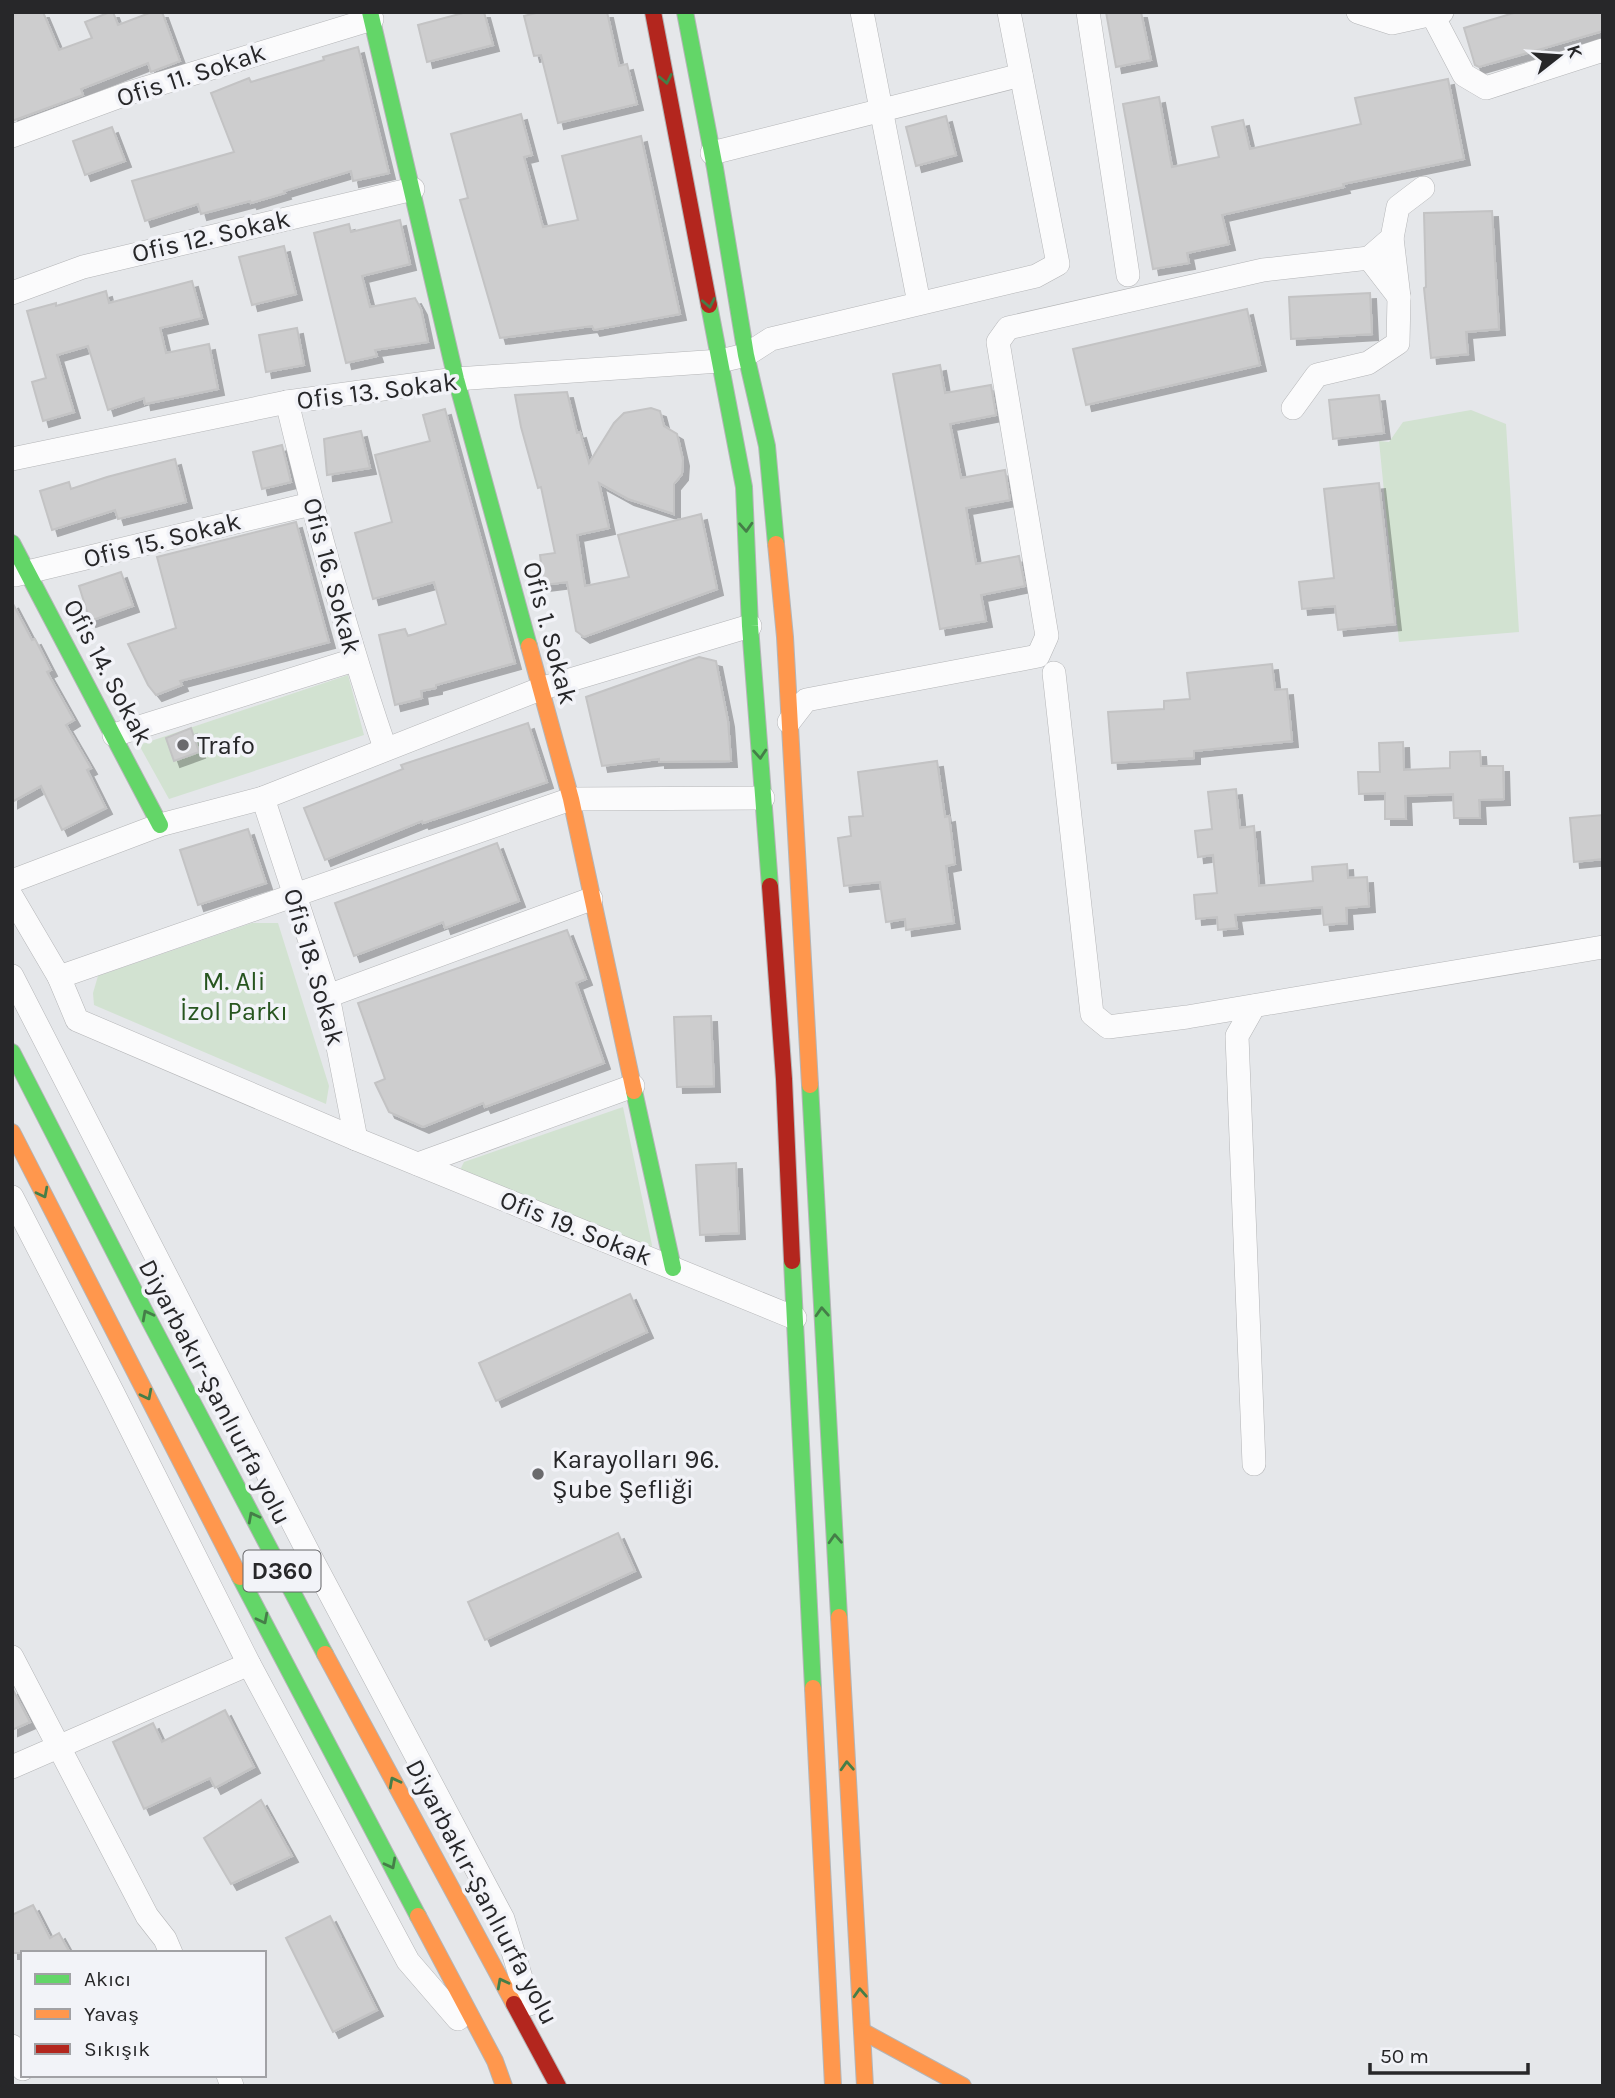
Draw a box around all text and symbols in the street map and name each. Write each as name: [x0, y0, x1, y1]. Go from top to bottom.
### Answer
north arrow: [1524, 21, 1594, 91]
street label: Ofis 11. Sokak: [113, 36, 269, 114]
text: K: [1562, 42, 1587, 61]
one-way arrow: [657, 73, 672, 85]
street label: Ofis 12. Sokak: [129, 203, 293, 269]
one-way arrow: [700, 297, 715, 309]
street label: Ofis 13. Sokak: [295, 366, 459, 416]
street label: Ofis 16. Sokak: [296, 494, 368, 658]
street label: Ofis 15. Sokak: [80, 505, 244, 575]
one-way arrow: [738, 522, 753, 533]
street label: Ofis 1. Sokak: [516, 558, 584, 708]
street label: Ofis 14. Sokak: [57, 594, 159, 750]
place label: Trafo: [197, 730, 255, 761]
marker: Trafo: [175, 737, 191, 753]
one-way arrow: [752, 749, 767, 760]
street label: Ofis 18. Sokak: [277, 885, 351, 1049]
park label: M. Ali İzol Parkı: [180, 966, 288, 1027]
street label: Ofis 19. Sokak: [495, 1183, 657, 1273]
one-way arrow: [35, 1186, 49, 1198]
street label: Diyarbakır-Şanlıurfa yolu: [132, 1254, 298, 1530]
one-way arrow: [815, 1306, 830, 1317]
one-way arrow: [142, 1310, 155, 1322]
one-way arrow: [139, 1388, 153, 1400]
place label: Karayolları 96. Şube Şefliği: [552, 1444, 719, 1505]
marker: Karayolları 96. Şube Şefliği: [530, 1466, 546, 1482]
one-way arrow: [248, 1511, 261, 1524]
one-way arrow: [827, 1533, 842, 1544]
road number: D360: [244, 1550, 320, 1591]
one-way arrow: [254, 1612, 268, 1625]
street label: Diyarbakır-Şanlıurfa yolu: [399, 1754, 565, 2030]
one-way arrow: [840, 1760, 855, 1771]
one-way arrow: [389, 1777, 403, 1789]
one-way arrow: [383, 1857, 396, 1869]
legend: [21, 1951, 266, 2077]
text: Akıcı: [84, 1967, 131, 1991]
one-way arrow: [497, 1977, 510, 1990]
one-way arrow: [853, 1987, 868, 1998]
text: Yavaş: [84, 2002, 139, 2026]
scale bar: [1370, 2032, 1528, 2076]
text: Sıkışık: [84, 2037, 150, 2061]
text: 50 m: [1380, 2044, 1429, 2068]

